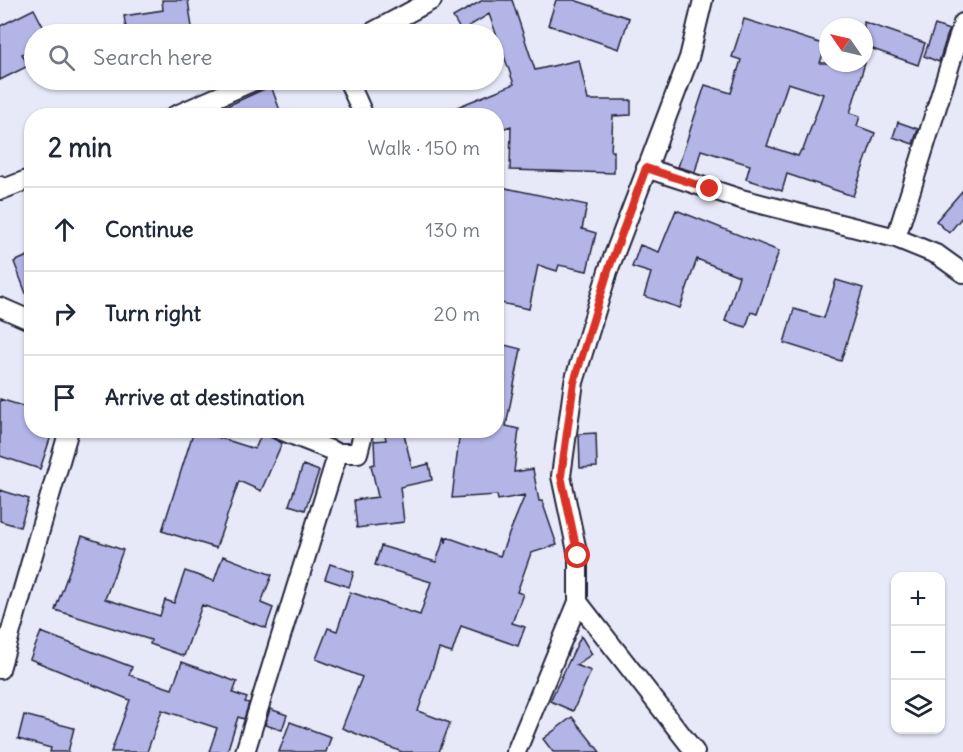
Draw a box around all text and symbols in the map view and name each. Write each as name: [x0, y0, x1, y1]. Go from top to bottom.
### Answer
north arrow: [819, 18, 873, 72]
search box: [24, 24, 504, 90]
icon: search: [45, 41, 78, 74]
text: Search here: [93, 43, 212, 71]
text: 2 min: [48, 131, 112, 164]
text: Walk · 150 m: [368, 135, 480, 160]
route end: [696, 175, 722, 201]
icon: ahead: [48, 213, 81, 246]
text: Continue: [105, 215, 194, 243]
text: 130 m: [425, 217, 480, 242]
icon: right: [48, 297, 81, 330]
text: Turn right: [105, 299, 201, 327]
text: 20 m: [434, 301, 480, 326]
icon: arrive: [48, 381, 81, 414]
text: Arrive at destination: [105, 383, 305, 411]
route start: [564, 542, 590, 568]
map controls: [891, 572, 945, 734]
button: +: [891, 572, 945, 626]
button: −: [891, 626, 945, 680]
button: layers: [891, 680, 945, 734]

